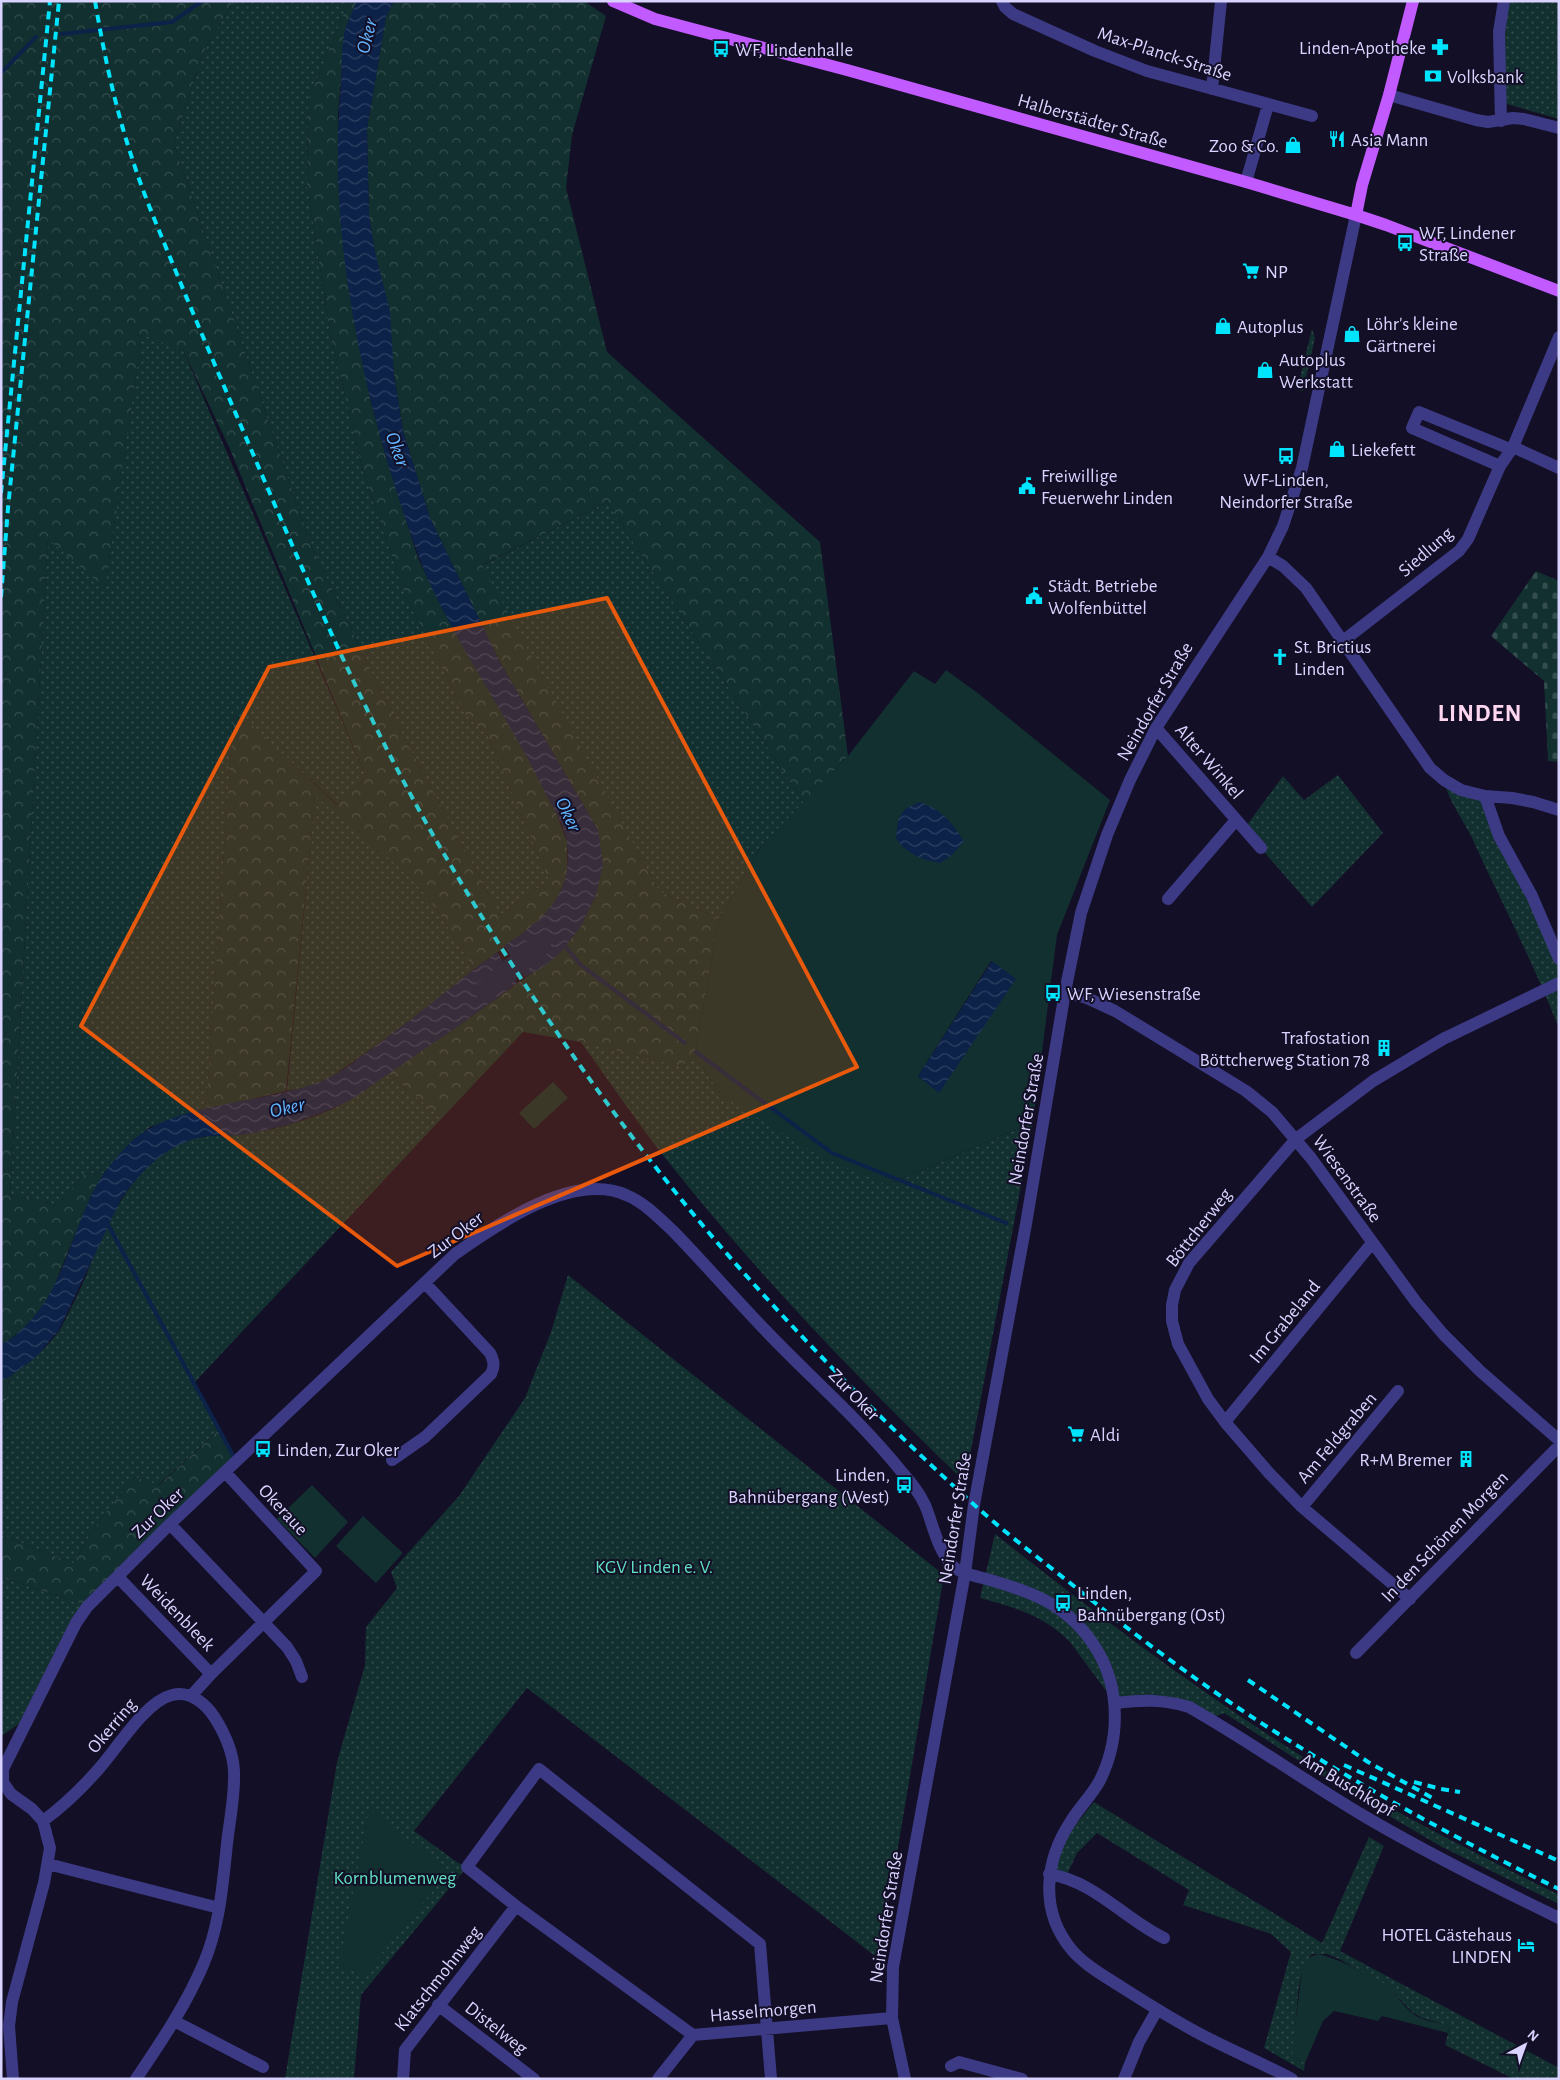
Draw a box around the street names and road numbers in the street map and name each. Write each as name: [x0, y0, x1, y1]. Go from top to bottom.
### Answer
street label: Max-Planck-Straße: [1095, 24, 1234, 85]
street label: Halberstädter Straße: [1015, 91, 1170, 152]
street label: Siedlung: [1395, 523, 1457, 581]
street label: Neindorfer Straße: [1114, 639, 1197, 764]
street label: Alter Winkel: [1171, 721, 1246, 803]
street label: Neindorfer Straße: [1006, 1052, 1047, 1187]
street label: Wiesenstraße: [1309, 1132, 1385, 1226]
street label: Böttcherweg: [1163, 1185, 1236, 1271]
street label: Zur Oker: [425, 1208, 487, 1262]
street label: Im Grabeland: [1246, 1277, 1324, 1367]
street label: Zur Oker: [825, 1365, 883, 1425]
street label: Am Feldgraben: [1294, 1389, 1381, 1487]
street label: Neindorfer Straße: [936, 1451, 975, 1586]
street label: In den Schönen Morgen: [1378, 1468, 1512, 1606]
street label: Okeraue: [255, 1481, 311, 1539]
street label: Zur Oker: [128, 1484, 188, 1542]
street label: Weidenbleek: [136, 1571, 218, 1655]
street label: Okerring: [84, 1694, 141, 1757]
street label: Am Buschkopf: [1297, 1750, 1399, 1821]
street label: Neindorfer Straße: [867, 1850, 906, 1985]
street label: Klatschmohnweg: [391, 1922, 486, 2035]
street label: Hasselmorgen: [709, 1997, 817, 2026]
street label: Distelweg: [461, 1998, 531, 2059]

